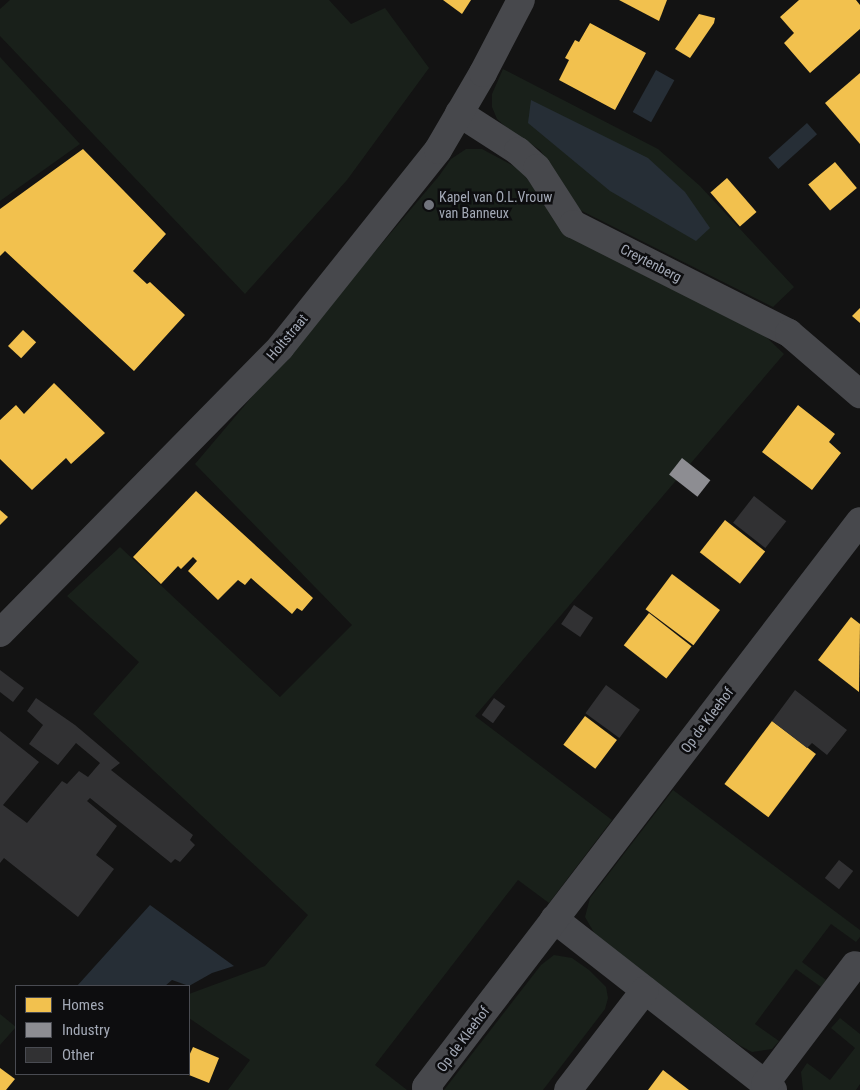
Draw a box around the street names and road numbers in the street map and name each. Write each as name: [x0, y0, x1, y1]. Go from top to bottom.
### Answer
street label: Creytenberg: [618, 240, 684, 286]
street label: Holtstraat: [263, 310, 311, 364]
street label: Op de Kleehof: [677, 684, 737, 756]
street label: Op de Kleehof: [433, 1003, 493, 1075]

